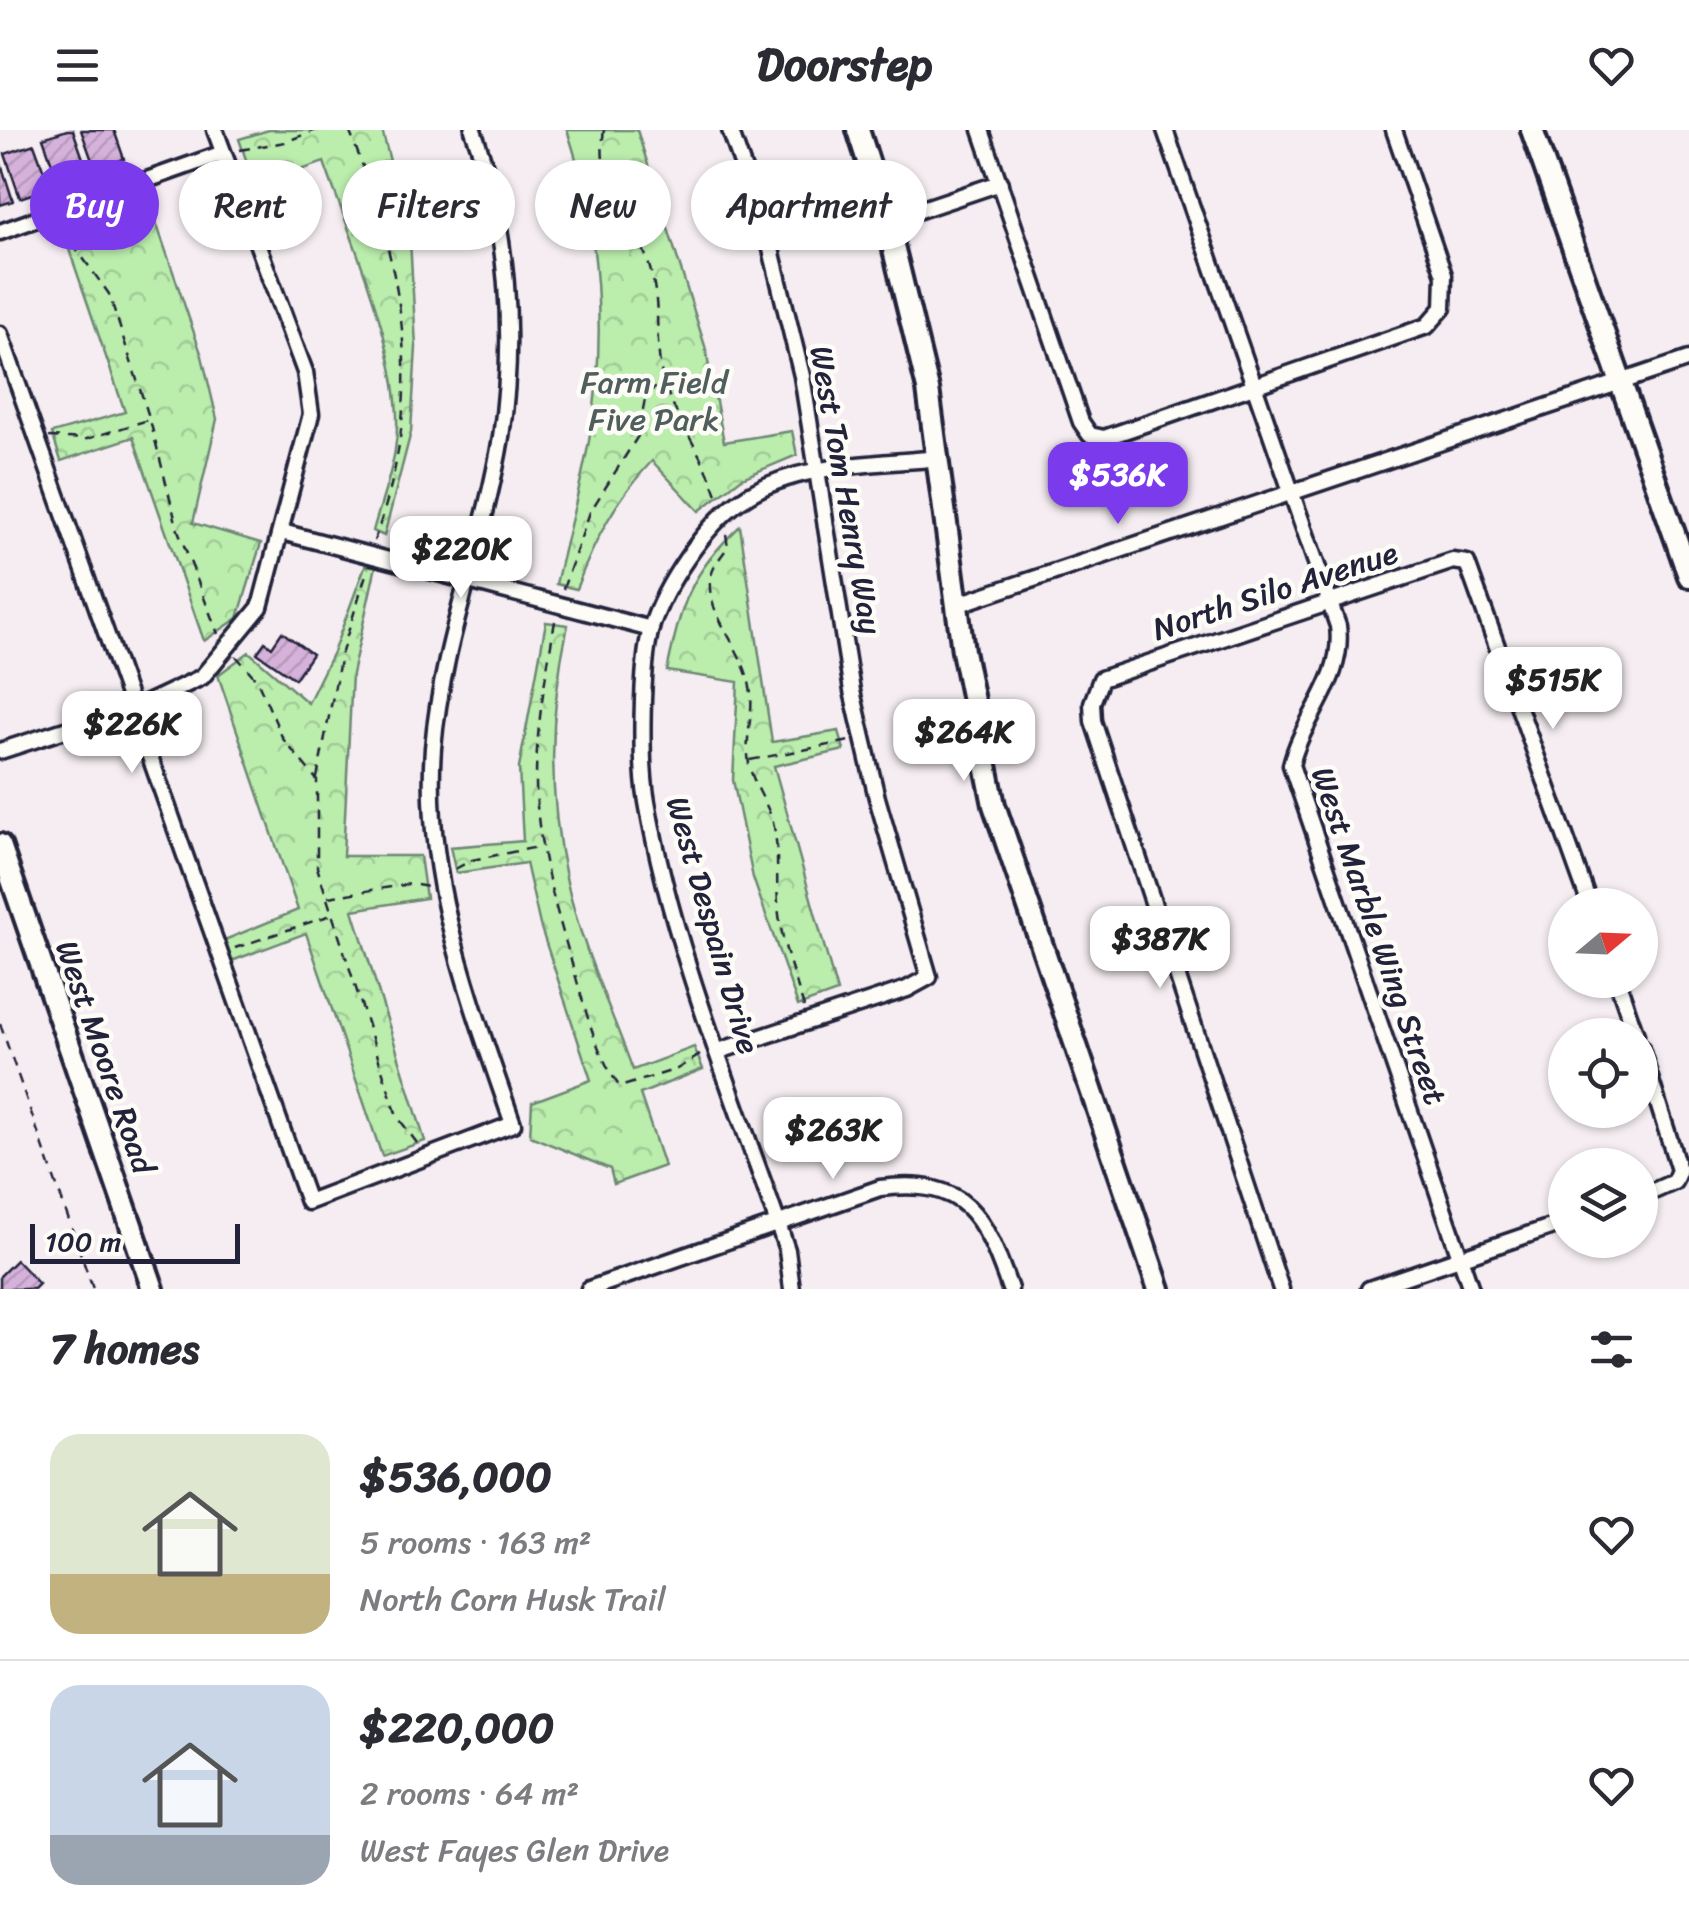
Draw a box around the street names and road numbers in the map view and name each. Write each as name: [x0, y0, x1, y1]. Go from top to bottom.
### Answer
street label: West Tom Henry Way: [793, 341, 899, 639]
street label: North Silo Avenue: [1145, 524, 1405, 658]
street label: West Marble Wing Street: [1294, 759, 1464, 1113]
street label: West Despain Drive: [649, 789, 777, 1061]
street label: West Moore Road: [38, 932, 172, 1184]

